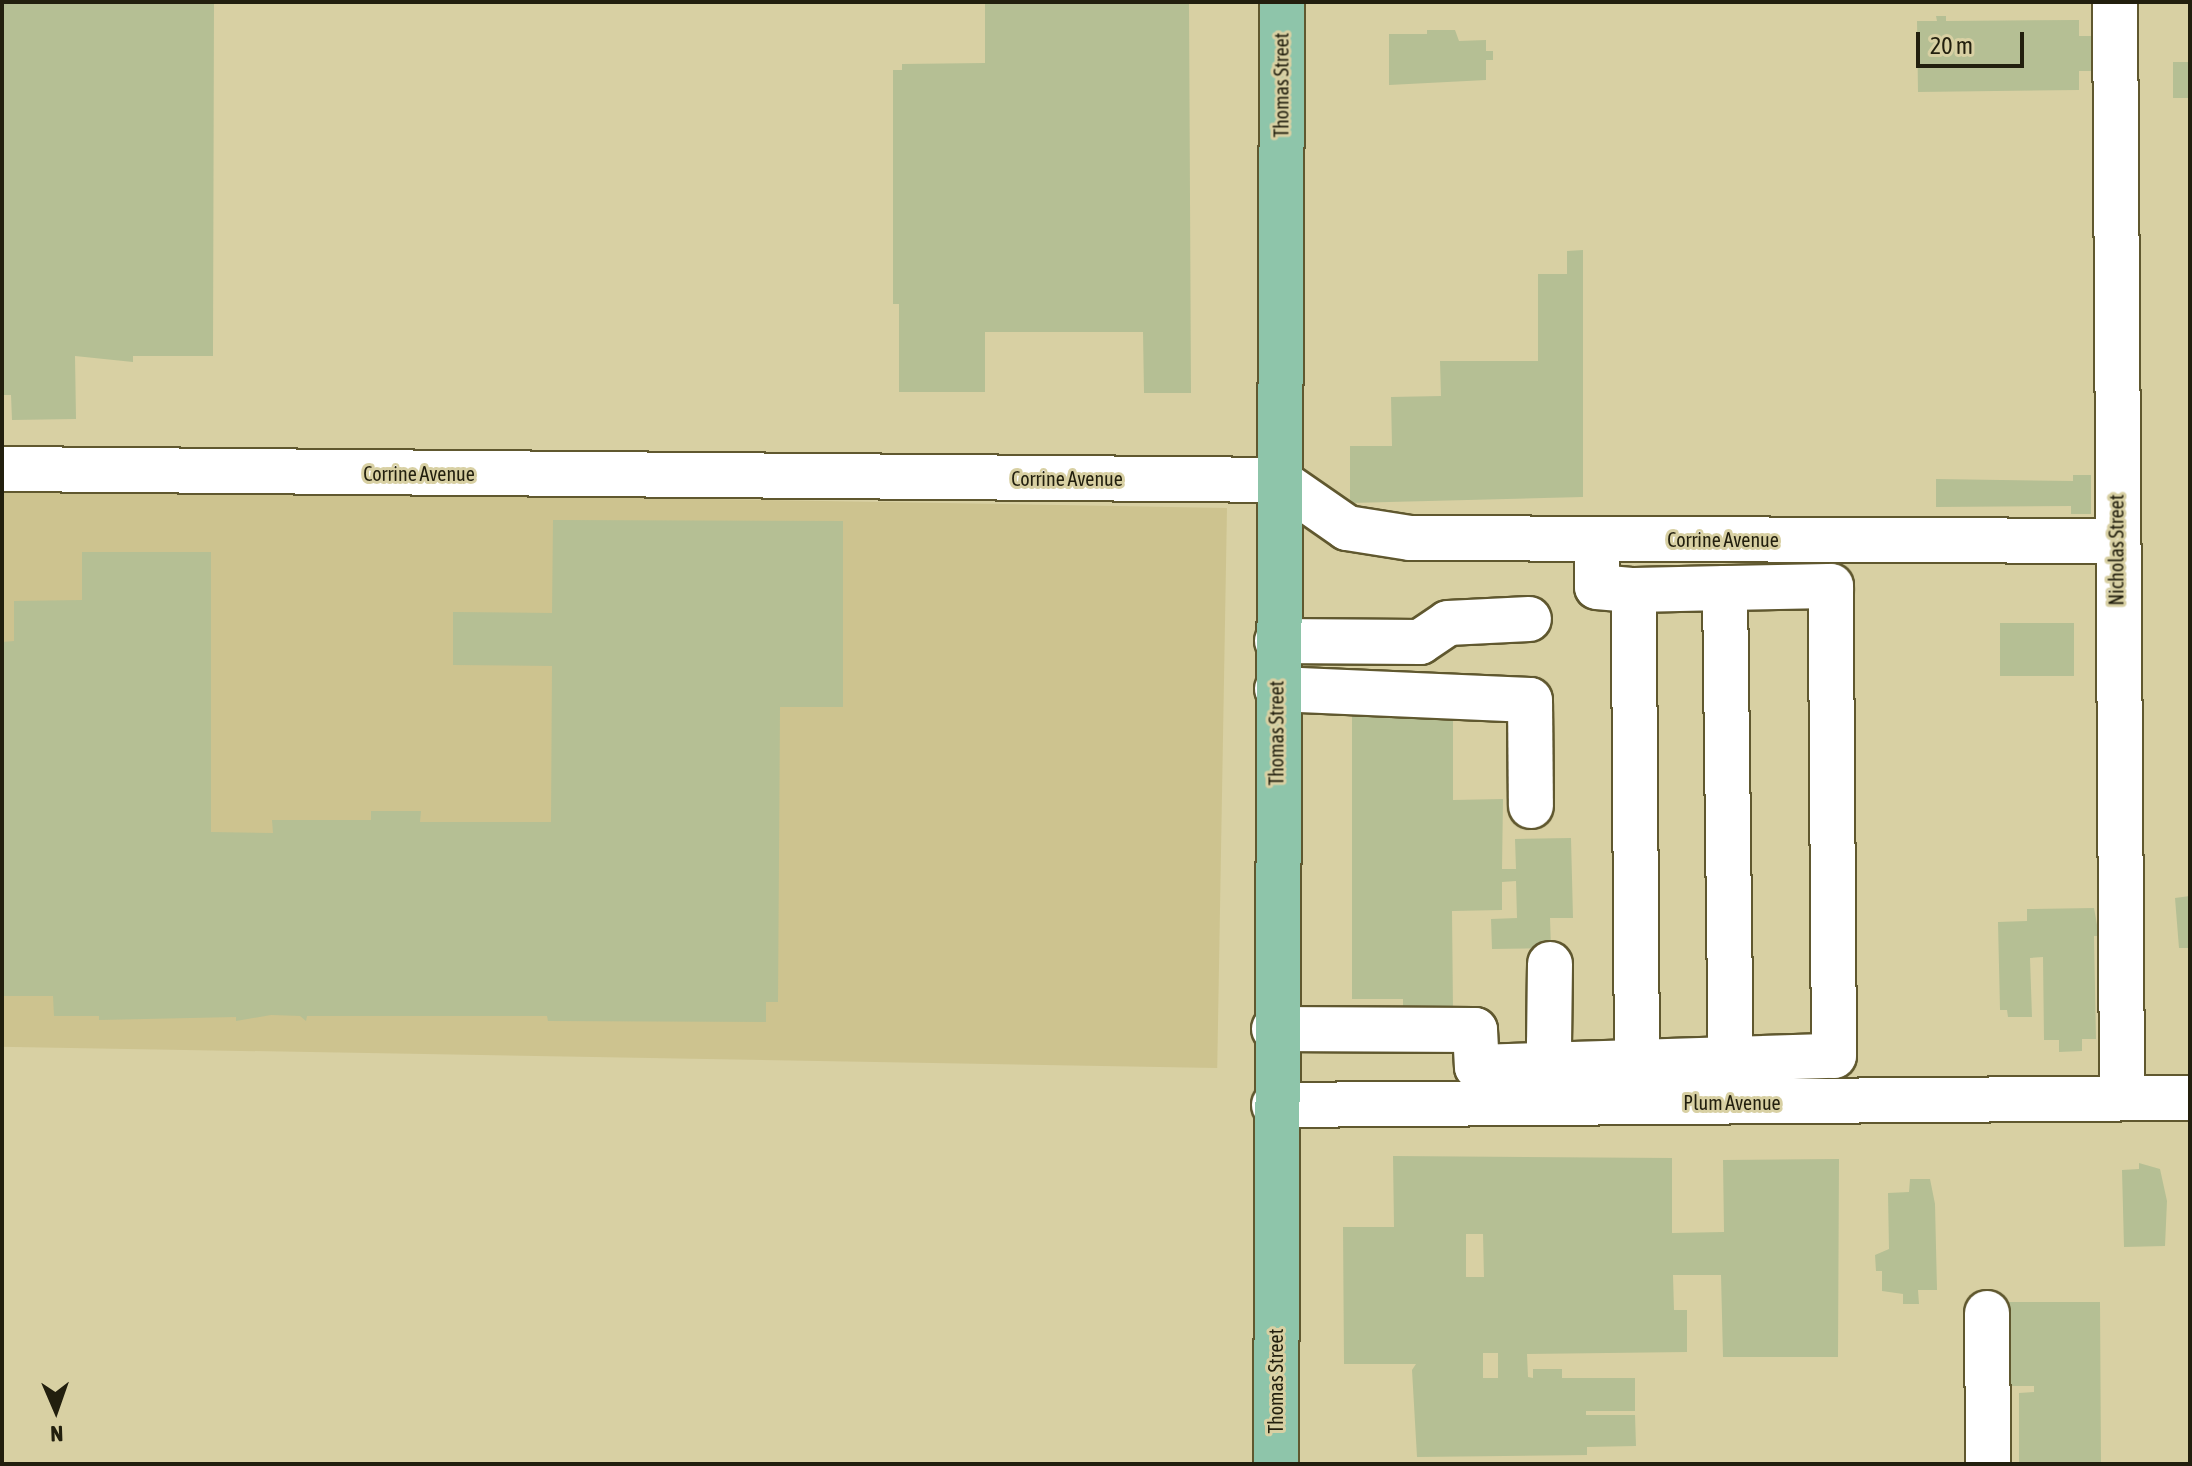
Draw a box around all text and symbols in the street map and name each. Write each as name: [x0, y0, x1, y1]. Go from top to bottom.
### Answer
scale bar: [1920, 16, 2028, 66]
text: 20 m: [1930, 32, 1973, 59]
street label: Thomas Street: [1269, 33, 1293, 137]
street label: Corrine Avenue: [363, 461, 475, 485]
street label: Corrine Avenue: [1011, 466, 1123, 490]
street label: Nicholas Street: [2104, 494, 2128, 606]
street label: Corrine Avenue: [1667, 527, 1779, 551]
street label: Thomas Street: [1264, 681, 1288, 785]
street label: Plum Avenue: [1683, 1090, 1781, 1114]
street label: Thomas Street: [1263, 1329, 1287, 1433]
north arrow: [16, 1370, 96, 1450]
text: N: [50, 1421, 64, 1447]

